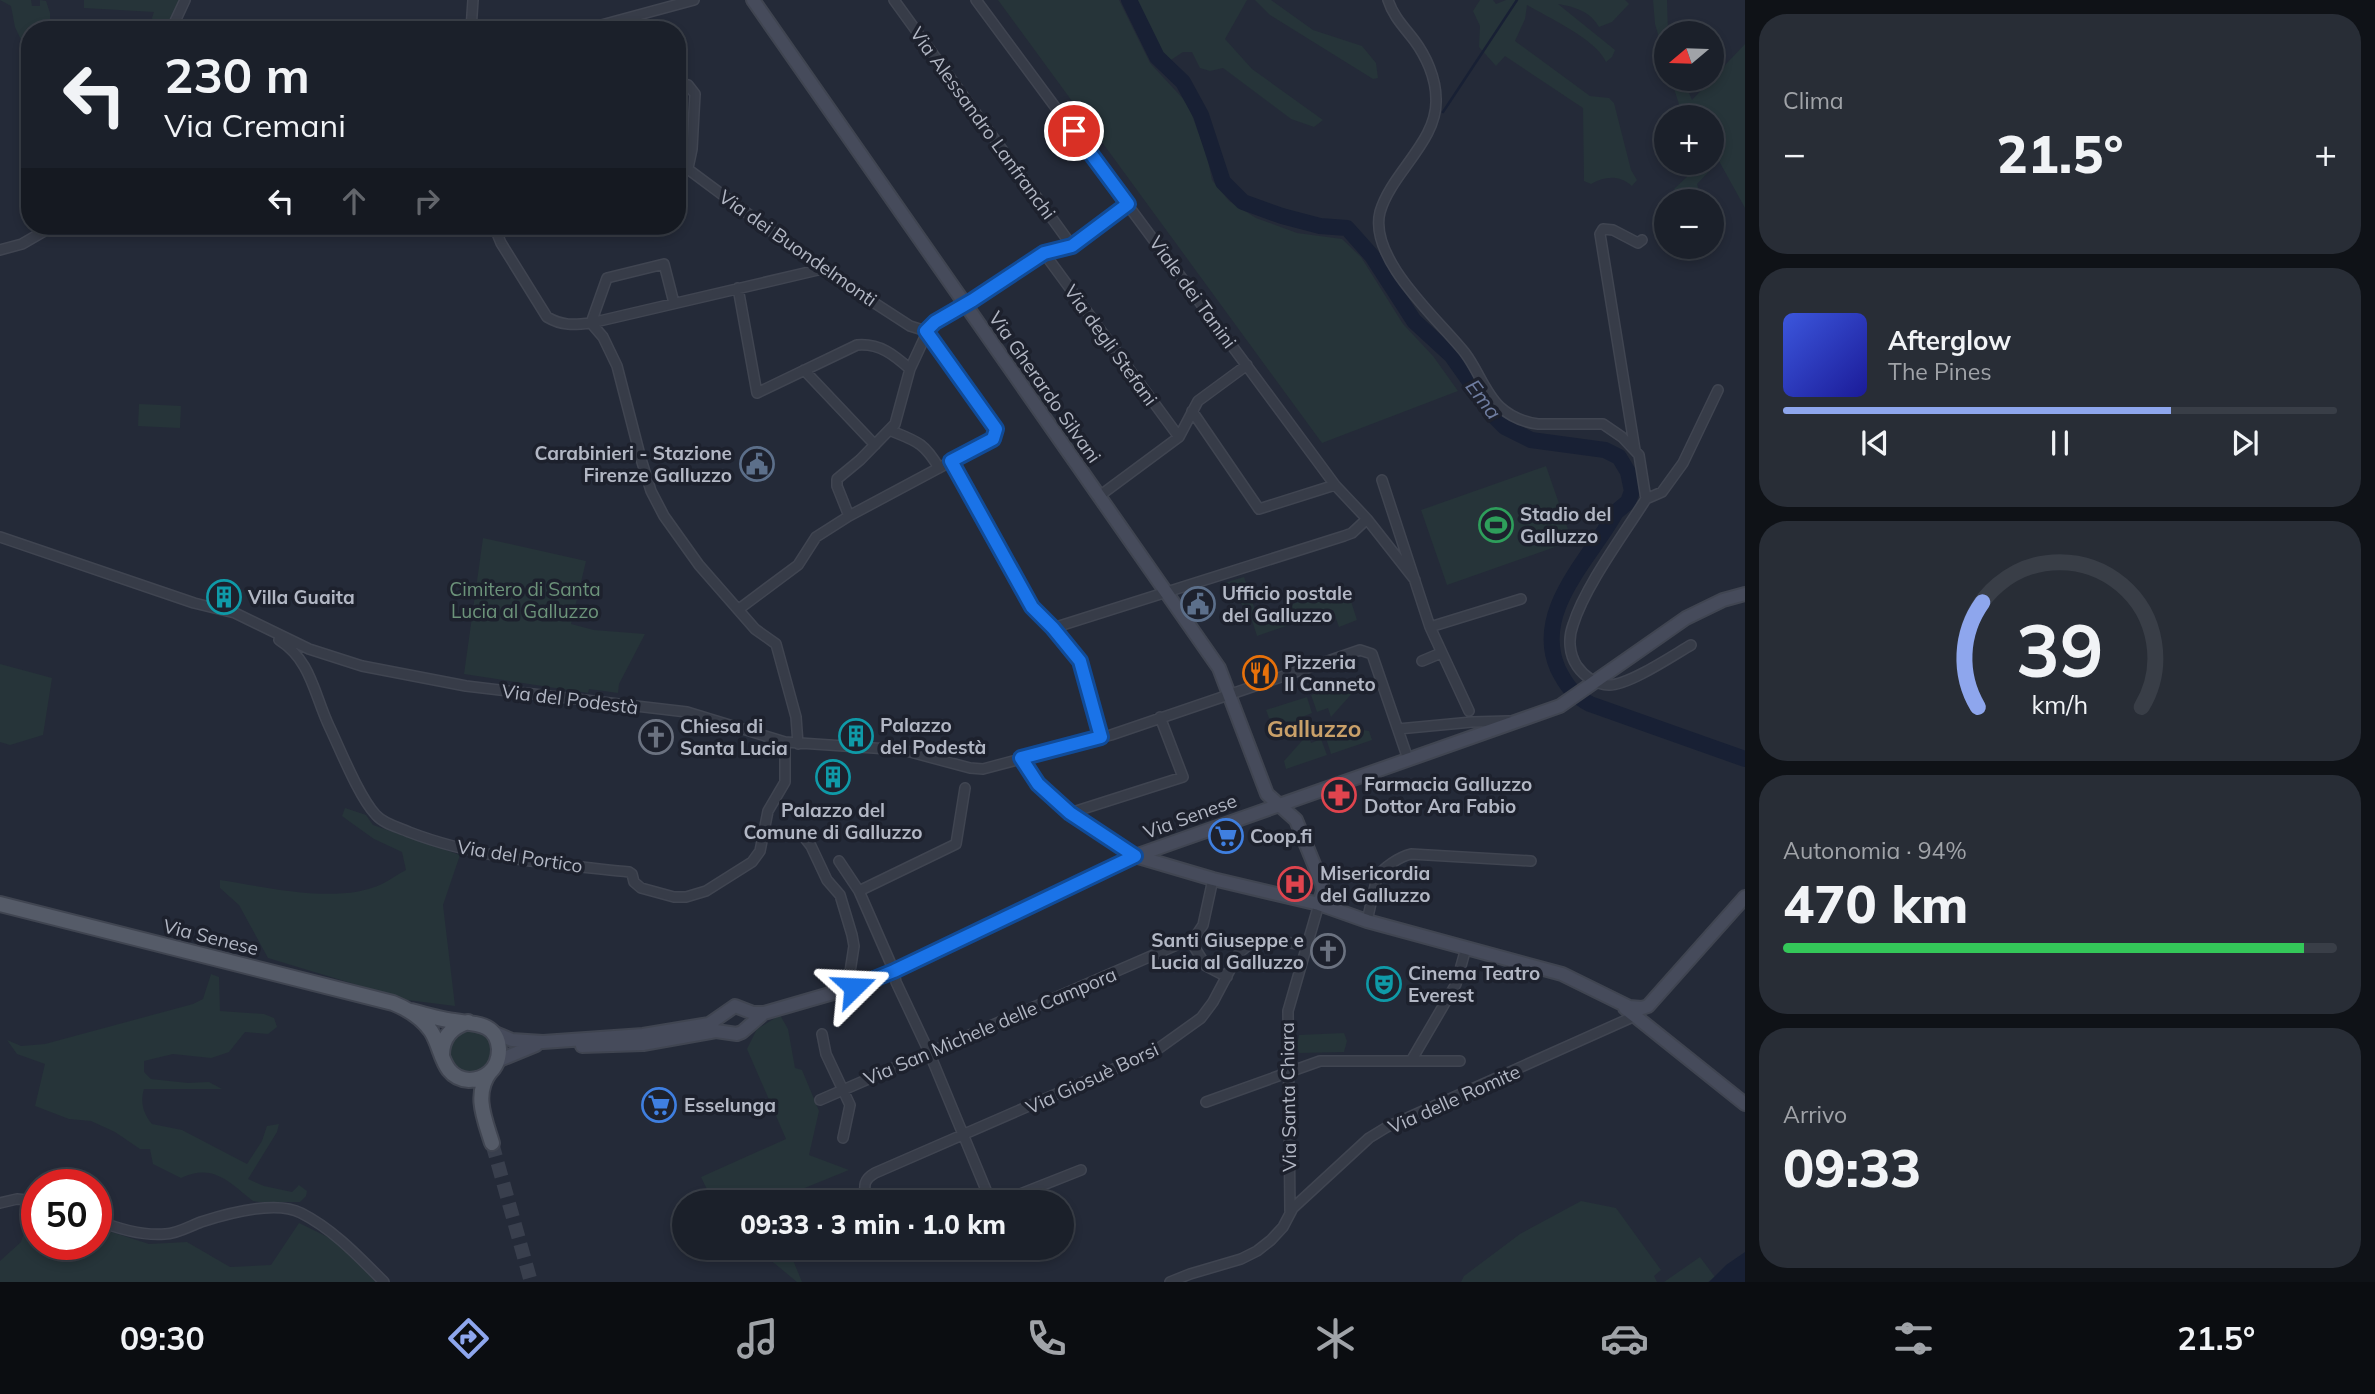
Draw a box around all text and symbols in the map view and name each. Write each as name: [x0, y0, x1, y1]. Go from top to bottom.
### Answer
north arrow: [1654, 21, 1724, 91]
map controls: [1654, 21, 1724, 259]
street label: Via Alessandro Lanfranchi: [905, 22, 1061, 224]
text: 230 m: [164, 44, 310, 105]
icon: left: [49, 49, 140, 140]
text: Clima: [1783, 86, 1844, 115]
pin: [1044, 101, 1104, 161]
text: Via Cremani: [164, 105, 346, 145]
button: +: [1654, 105, 1724, 175]
icon: arrive: [1055, 112, 1093, 150]
text: 21.5°: [1996, 121, 2124, 186]
text: −: [1783, 129, 1806, 177]
text: +: [2314, 129, 2337, 177]
icon: left: [262, 182, 300, 220]
icon: ahead: [335, 182, 373, 220]
icon: right: [408, 182, 446, 220]
street label: Via dei Buondelmonti: [714, 184, 882, 312]
button: −: [1654, 189, 1724, 259]
street label: Viale dei Tanini: [1144, 231, 1242, 353]
street label: Via degli Stefani: [1059, 280, 1163, 410]
street label: Via Gherardo Silvani: [984, 307, 1106, 467]
text: Afterglow: [1888, 324, 2011, 357]
text: The Pines: [1888, 357, 1992, 386]
water label: Ema: [1461, 374, 1507, 424]
icon: previous: [1856, 424, 1894, 462]
icon: pause: [2041, 424, 2079, 462]
icon: next: [2226, 424, 2264, 462]
place label: Carabinieri - Stazione Firenze Galluzzo: [534, 441, 732, 487]
public building icon: Carabinieri - Stazione Firenze Galluzzo: [738, 445, 776, 483]
place label: Stadio del Galluzzo: [1520, 502, 1612, 548]
sports icon: Stadio del Galluzzo: [1477, 506, 1515, 544]
park label: Cimitero di Santa Lucia al Galluzzo: [449, 577, 601, 623]
building icon: Villa Guaita: [205, 578, 243, 616]
place label: Ufficio postale del Galluzzo: [1222, 581, 1352, 627]
place label: Villa Guaita: [247, 585, 355, 609]
public building icon: Ufficio postale del Galluzzo: [1179, 585, 1217, 623]
text: 39: [2016, 604, 2104, 695]
place label: Pizzeria Il Canneto: [1284, 650, 1376, 696]
restaurant icon: Pizzeria Il Canneto: [1241, 654, 1279, 692]
street label: Via del Podestà: [500, 679, 640, 719]
text: km/h: [2032, 689, 2088, 720]
place label: Palazzo del Podestà: [880, 713, 986, 759]
place label: Chiesa di Santa Lucia: [680, 714, 788, 760]
district label: Galluzzo: [1267, 714, 1361, 743]
building icon: Palazzo del Podestà: [837, 717, 875, 755]
church icon: Chiesa di Santa Lucia: [637, 718, 675, 756]
building icon: Palazzo del Comune di Galluzzo: [814, 758, 852, 796]
place label: Farmacia Galluzzo Dottor Ara Fabio: [1364, 772, 1532, 818]
pharmacy icon: Farmacia Galluzzo Dottor Ara Fabio: [1320, 776, 1358, 814]
street label: Via Senese: [1140, 788, 1240, 844]
place label: Palazzo del Comune di Galluzzo: [743, 798, 923, 844]
supermarket icon: Coop.fi: [1207, 817, 1245, 855]
place label: Coop.fi: [1250, 824, 1313, 848]
street label: Via del Portico: [456, 834, 584, 878]
text: Autonomia · 94%: [1783, 836, 1967, 865]
place label: Misericordia del Galluzzo: [1320, 861, 1431, 907]
hospital icon: Misericordia del Galluzzo: [1276, 865, 1314, 903]
text: 470 km: [1783, 871, 1968, 936]
street label: Via Senese: [161, 914, 261, 960]
place label: Santi Giuseppe e Lucia al Galluzzo: [1151, 928, 1304, 974]
church icon: Santi Giuseppe e Lucia al Galluzzo: [1309, 932, 1347, 970]
position arrow: [817, 950, 891, 1024]
place label: Cinema Teatro Everest: [1408, 961, 1540, 1007]
street label: Via San Michele delle Campora: [860, 962, 1120, 1090]
theatre icon: Cinema Teatro Everest: [1365, 965, 1403, 1003]
street label: Via Santa Chiara: [1275, 1022, 1301, 1172]
street label: Via Giosuè Borsi: [1022, 1037, 1162, 1119]
street label: Via delle Romite: [1384, 1059, 1524, 1139]
supermarket icon: Esselunga: [640, 1086, 678, 1124]
place label: Esselunga: [684, 1093, 776, 1117]
text: Arrivo: [1783, 1100, 1847, 1129]
text: 09:33: [1783, 1135, 1921, 1200]
speed limit sign: 50: [21, 1169, 112, 1260]
text: 09:33 · 3 min · 1.0 km: [740, 1208, 1006, 1241]
icon: directions: [444, 1314, 493, 1363]
icon: music: [733, 1314, 782, 1363]
icon: phone: [1022, 1314, 1071, 1363]
icon: climate: [1311, 1314, 1360, 1363]
icon: car: [1600, 1314, 1649, 1363]
icon: filters: [1889, 1314, 1938, 1363]
text: 09:30: [120, 1318, 205, 1358]
text: 21.5°: [2177, 1318, 2255, 1358]

